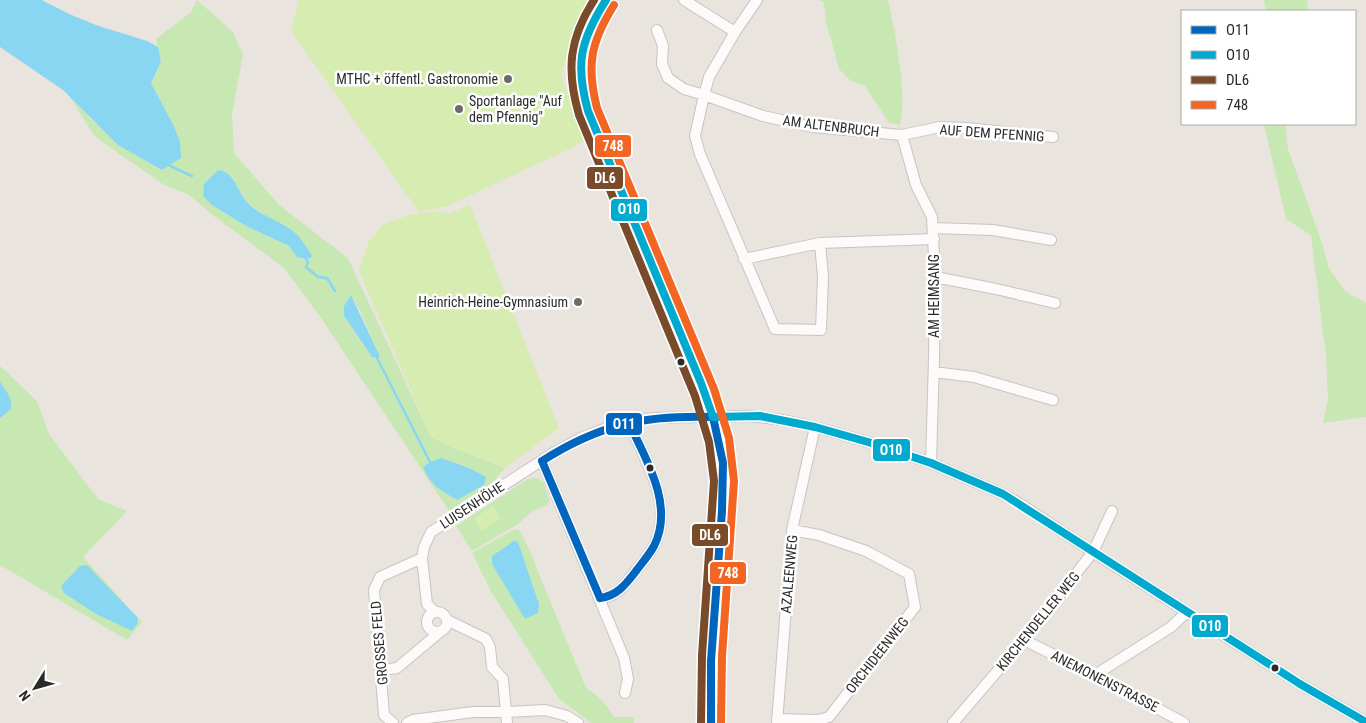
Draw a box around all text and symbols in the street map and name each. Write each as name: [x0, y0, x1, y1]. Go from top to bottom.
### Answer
legend: [1181, 10, 1356, 125]
text: O11: [1226, 21, 1250, 39]
text: O10: [1226, 46, 1250, 64]
place label: MTHC + öffentl. Gastronomie: [336, 71, 498, 87]
text: DL6: [1226, 71, 1249, 89]
marker: MTHC + öffentl. Gastronomie: [502, 73, 514, 85]
place label: Sportanlage "Auf dem Pfennig": [469, 93, 562, 125]
text: 748: [1226, 96, 1248, 114]
marker: Sportanlage "Auf dem Pfennig": [453, 103, 465, 115]
street label: AM ALTENBRUCH: [782, 112, 880, 140]
street label: AUF DEM PFENNIG: [939, 121, 1045, 145]
line badge: 748: [594, 134, 632, 158]
text: 748: [602, 138, 624, 154]
line badge: DL6: [586, 166, 624, 190]
text: DL6: [594, 170, 616, 186]
line badge: O10: [610, 198, 648, 222]
text: O10: [618, 201, 640, 217]
street label: AM HEIMSANG: [926, 254, 942, 338]
place label: Heinrich-Heine-Gymnasium: [418, 294, 568, 310]
marker: Heinrich-Heine-Gymnasium: [572, 296, 584, 308]
unlabelled marker: [676, 357, 686, 367]
line badge: O11: [605, 412, 643, 436]
text: O11: [613, 416, 635, 432]
line badge: O10: [872, 438, 911, 462]
text: O10: [880, 442, 902, 458]
unlabelled marker: [645, 463, 655, 473]
street label: LUISENHÖHE: [437, 478, 507, 532]
line badge: DL6: [691, 523, 729, 547]
text: DL6: [699, 527, 721, 543]
street label: AZALEENWEG: [778, 534, 800, 614]
line badge: 748: [709, 561, 747, 585]
text: 748: [717, 565, 739, 581]
street label: KIRCHENDELLER WEG: [993, 568, 1083, 674]
street label: GROSSES FELD: [367, 600, 391, 686]
street label: ORCHIDEENWEG: [842, 614, 912, 696]
line badge: O10: [1191, 614, 1229, 638]
text: O10: [1199, 618, 1221, 634]
street label: ANEMONENSTRASSE: [1049, 647, 1161, 715]
north arrow: [10, 663, 60, 713]
unlabelled marker: [1270, 663, 1280, 673]
text: N: [16, 688, 34, 704]

